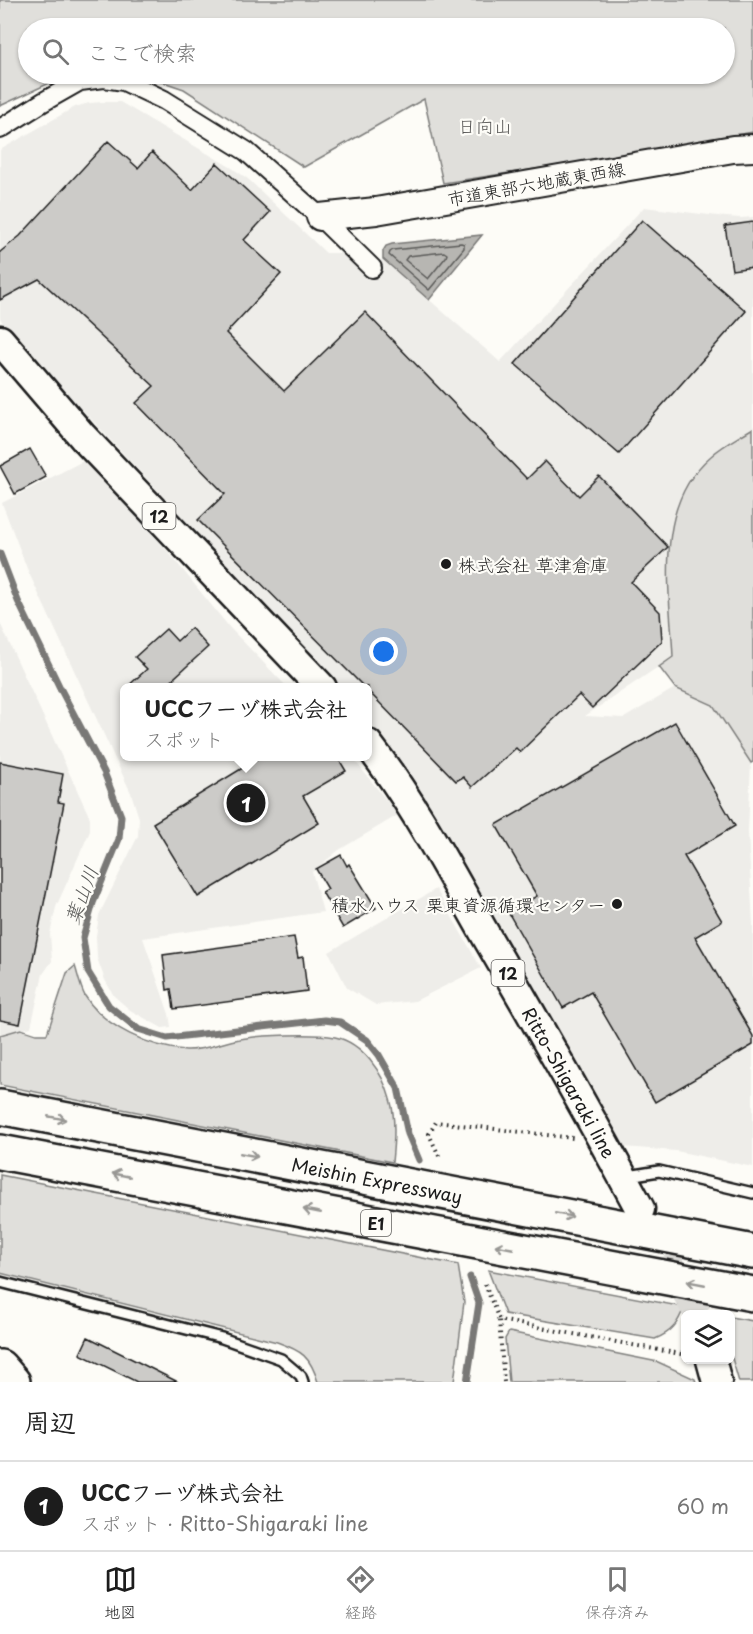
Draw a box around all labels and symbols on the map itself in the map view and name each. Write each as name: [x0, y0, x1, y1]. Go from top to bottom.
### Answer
park label: 日向山: [458, 112, 512, 139]
street label: 市道東部六地蔵東西線: [445, 154, 627, 212]
road number: 12: [142, 503, 176, 529]
place label: 株式会社 草津倉庫: [458, 551, 608, 578]
marker: 株式会社 草津倉庫: [439, 557, 453, 571]
your location: [369, 637, 398, 666]
pin: 1: [226, 780, 266, 826]
water label: 葉山川: [57, 862, 105, 928]
place label: 積水ハウス 栗東資源循環センター: [331, 891, 605, 918]
marker: 積水ハウス 栗東資源循環センター: [610, 897, 624, 911]
road number: 12: [492, 960, 524, 986]
street label: Ritto-Shigaraki line: [516, 1001, 623, 1163]
one-way arrow: [47, 1113, 67, 1124]
one-way arrow: [239, 1150, 258, 1161]
street label: Meishin Expressway: [289, 1150, 465, 1209]
one-way arrow: [111, 1169, 131, 1180]
one-way arrow: [303, 1205, 323, 1216]
road number: E1: [361, 1210, 391, 1236]
one-way arrow: [553, 1210, 573, 1221]
one-way arrow: [495, 1241, 514, 1252]
one-way arrow: [686, 1277, 706, 1288]

